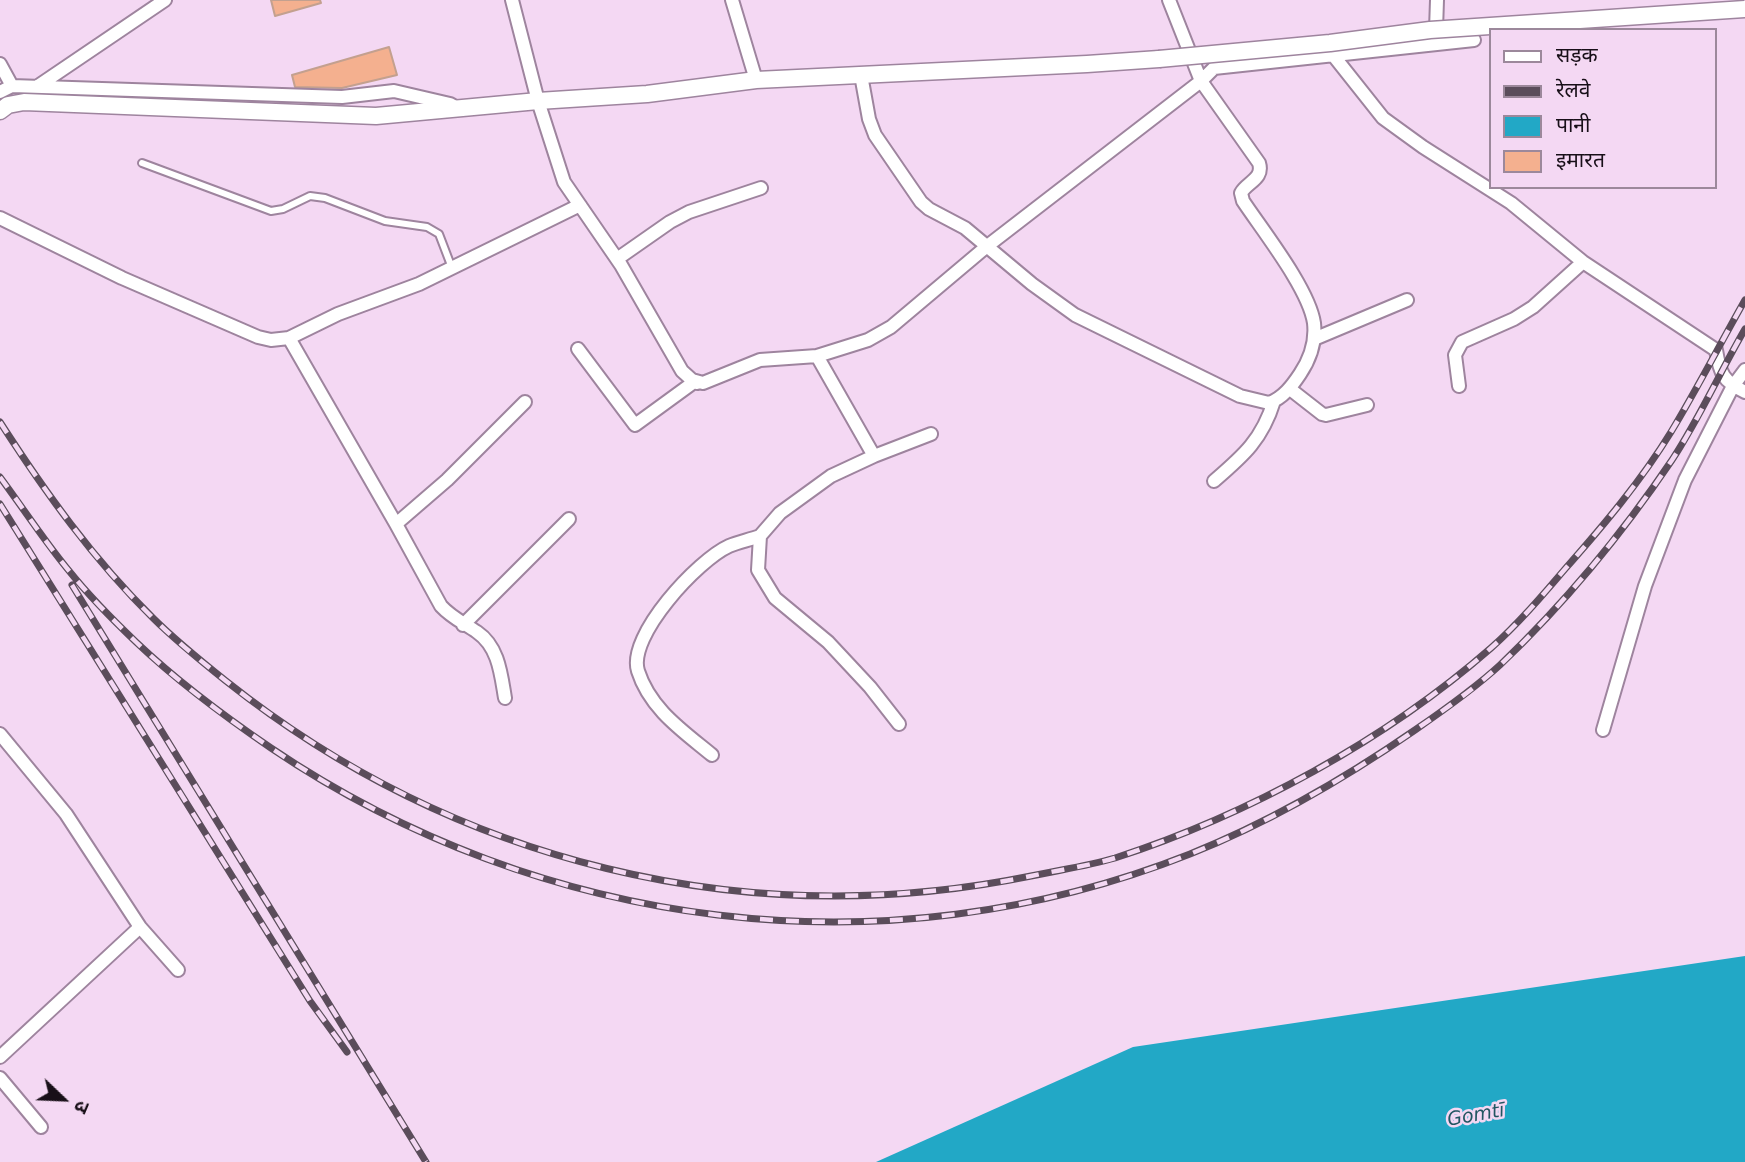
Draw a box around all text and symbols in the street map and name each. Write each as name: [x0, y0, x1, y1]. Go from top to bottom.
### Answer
legend: [1490, 28, 1717, 189]
text: सड़क: [1556, 43, 1598, 67]
text: रेलवे: [1556, 78, 1591, 102]
text: पानी: [1556, 113, 1590, 137]
text: इमारत: [1556, 148, 1605, 172]
north arrow: [28, 1064, 98, 1134]
text: उ: [70, 1098, 95, 1117]
water label: Gomtī: [1446, 1100, 1506, 1132]

